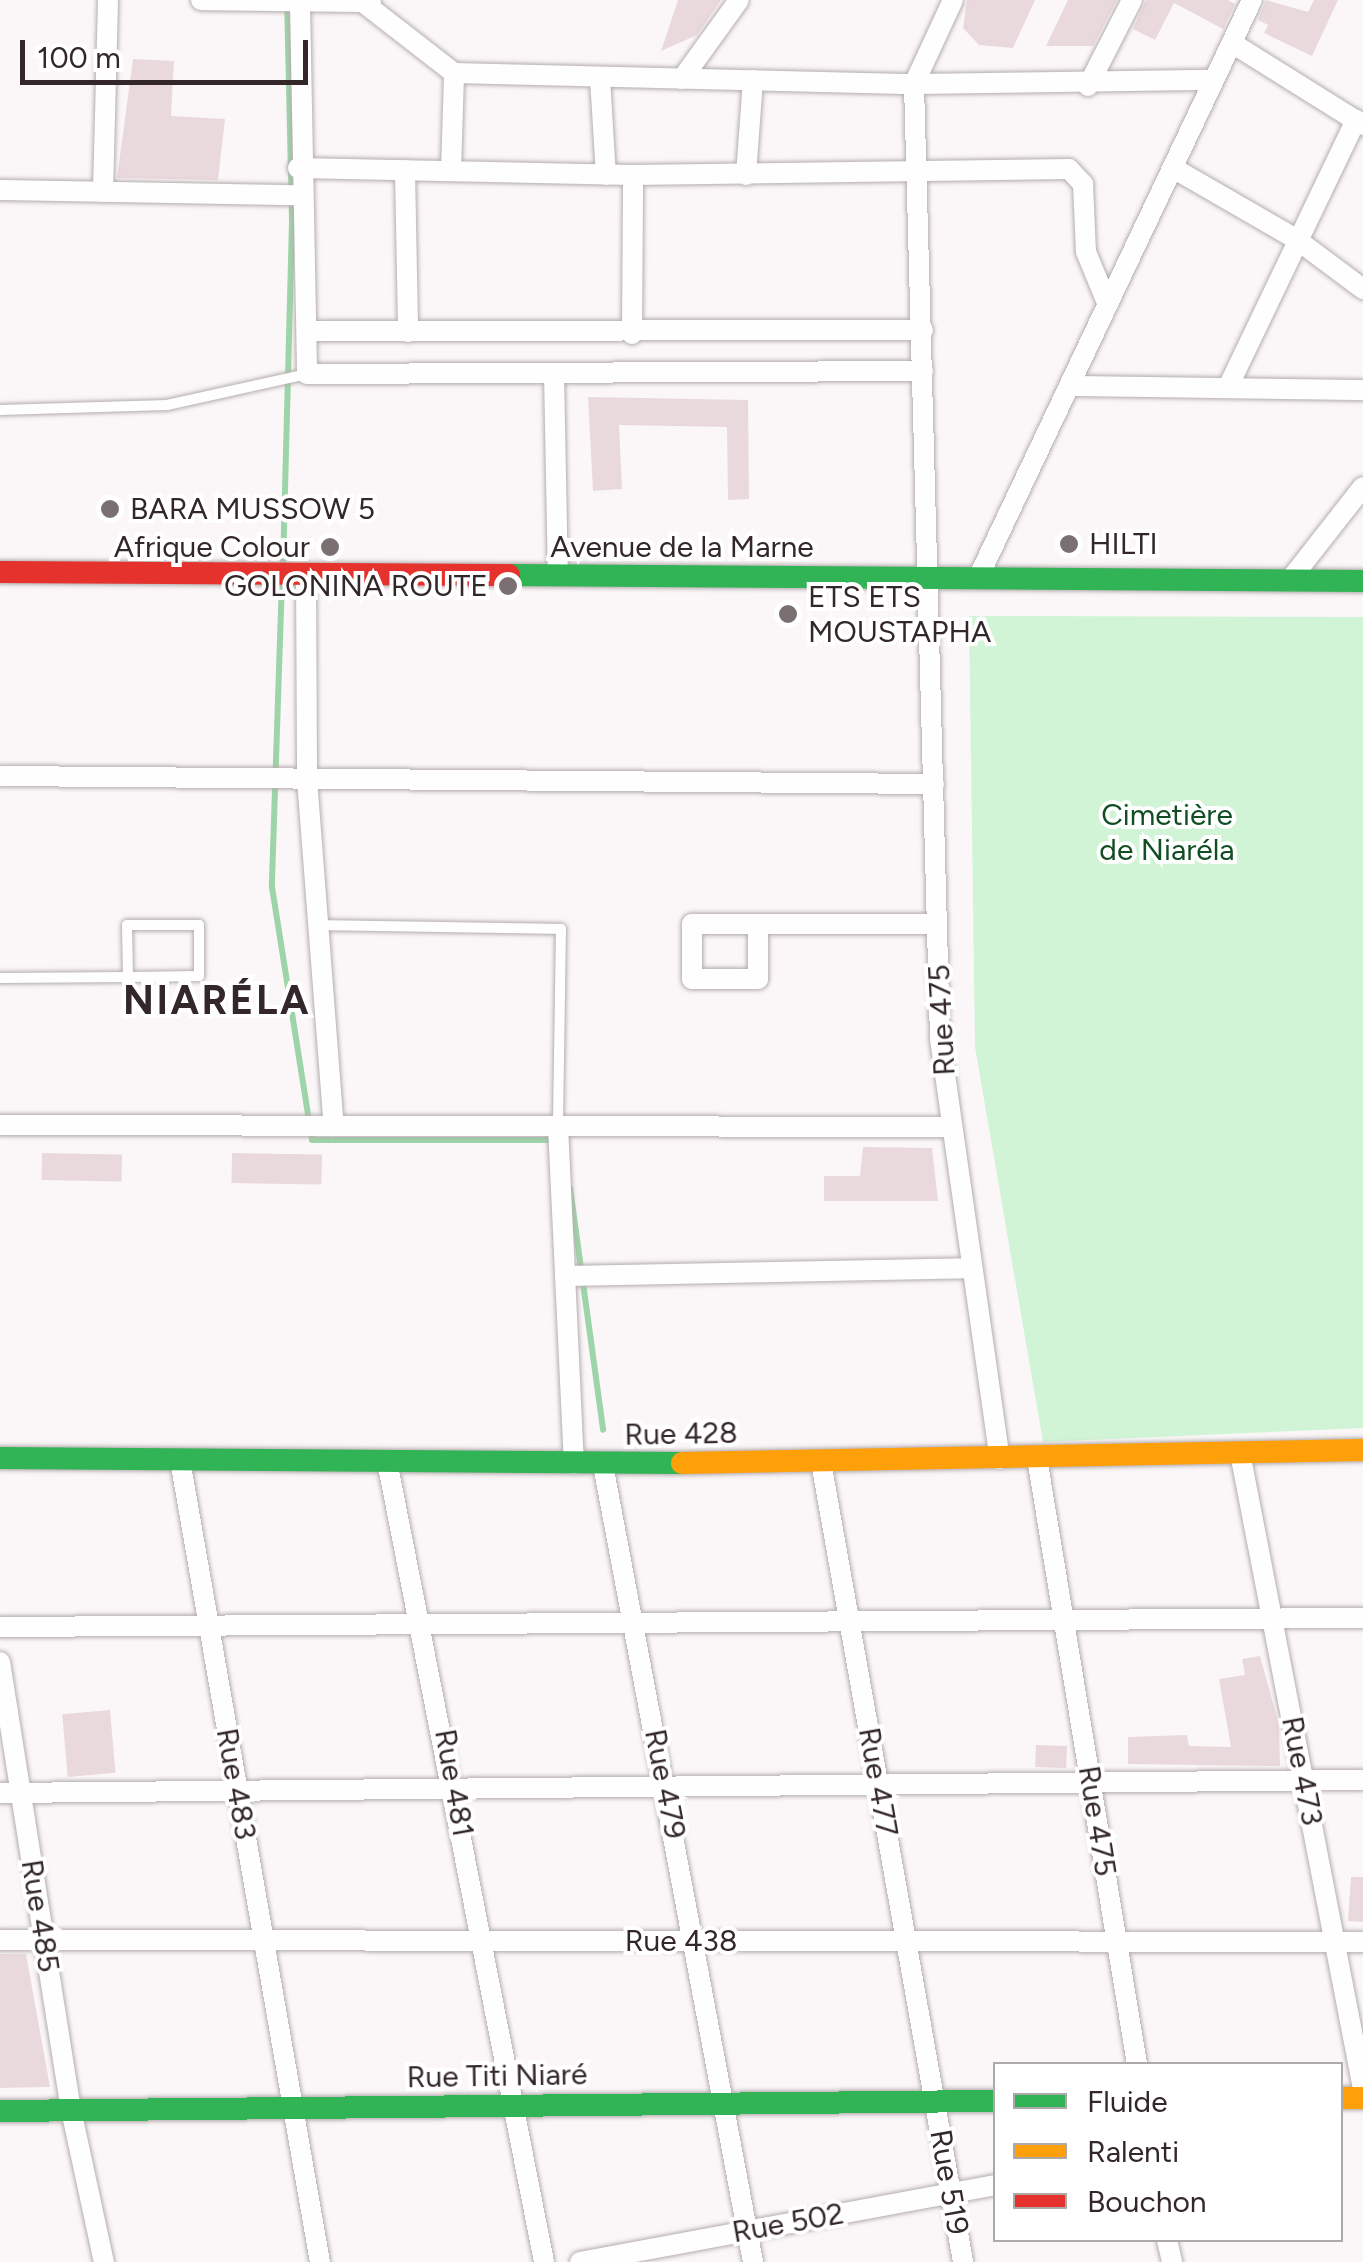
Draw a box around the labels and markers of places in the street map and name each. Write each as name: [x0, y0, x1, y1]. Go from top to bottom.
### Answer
place label: BARA MUSSOW 5: [130, 491, 375, 527]
marker: BARA MUSSOW 5: [99, 498, 121, 520]
place label: HILTI: [1089, 526, 1158, 562]
place label: Afrique Colour: [114, 529, 310, 565]
marker: HILTI: [1058, 533, 1080, 555]
marker: Afrique Colour: [319, 536, 341, 558]
place label: GOLONINA ROUTE: [224, 568, 488, 604]
marker: GOLONINA ROUTE: [497, 575, 519, 597]
place label: ETS ETS MOUSTAPHA: [808, 579, 991, 650]
marker: ETS ETS MOUSTAPHA: [777, 603, 799, 625]

